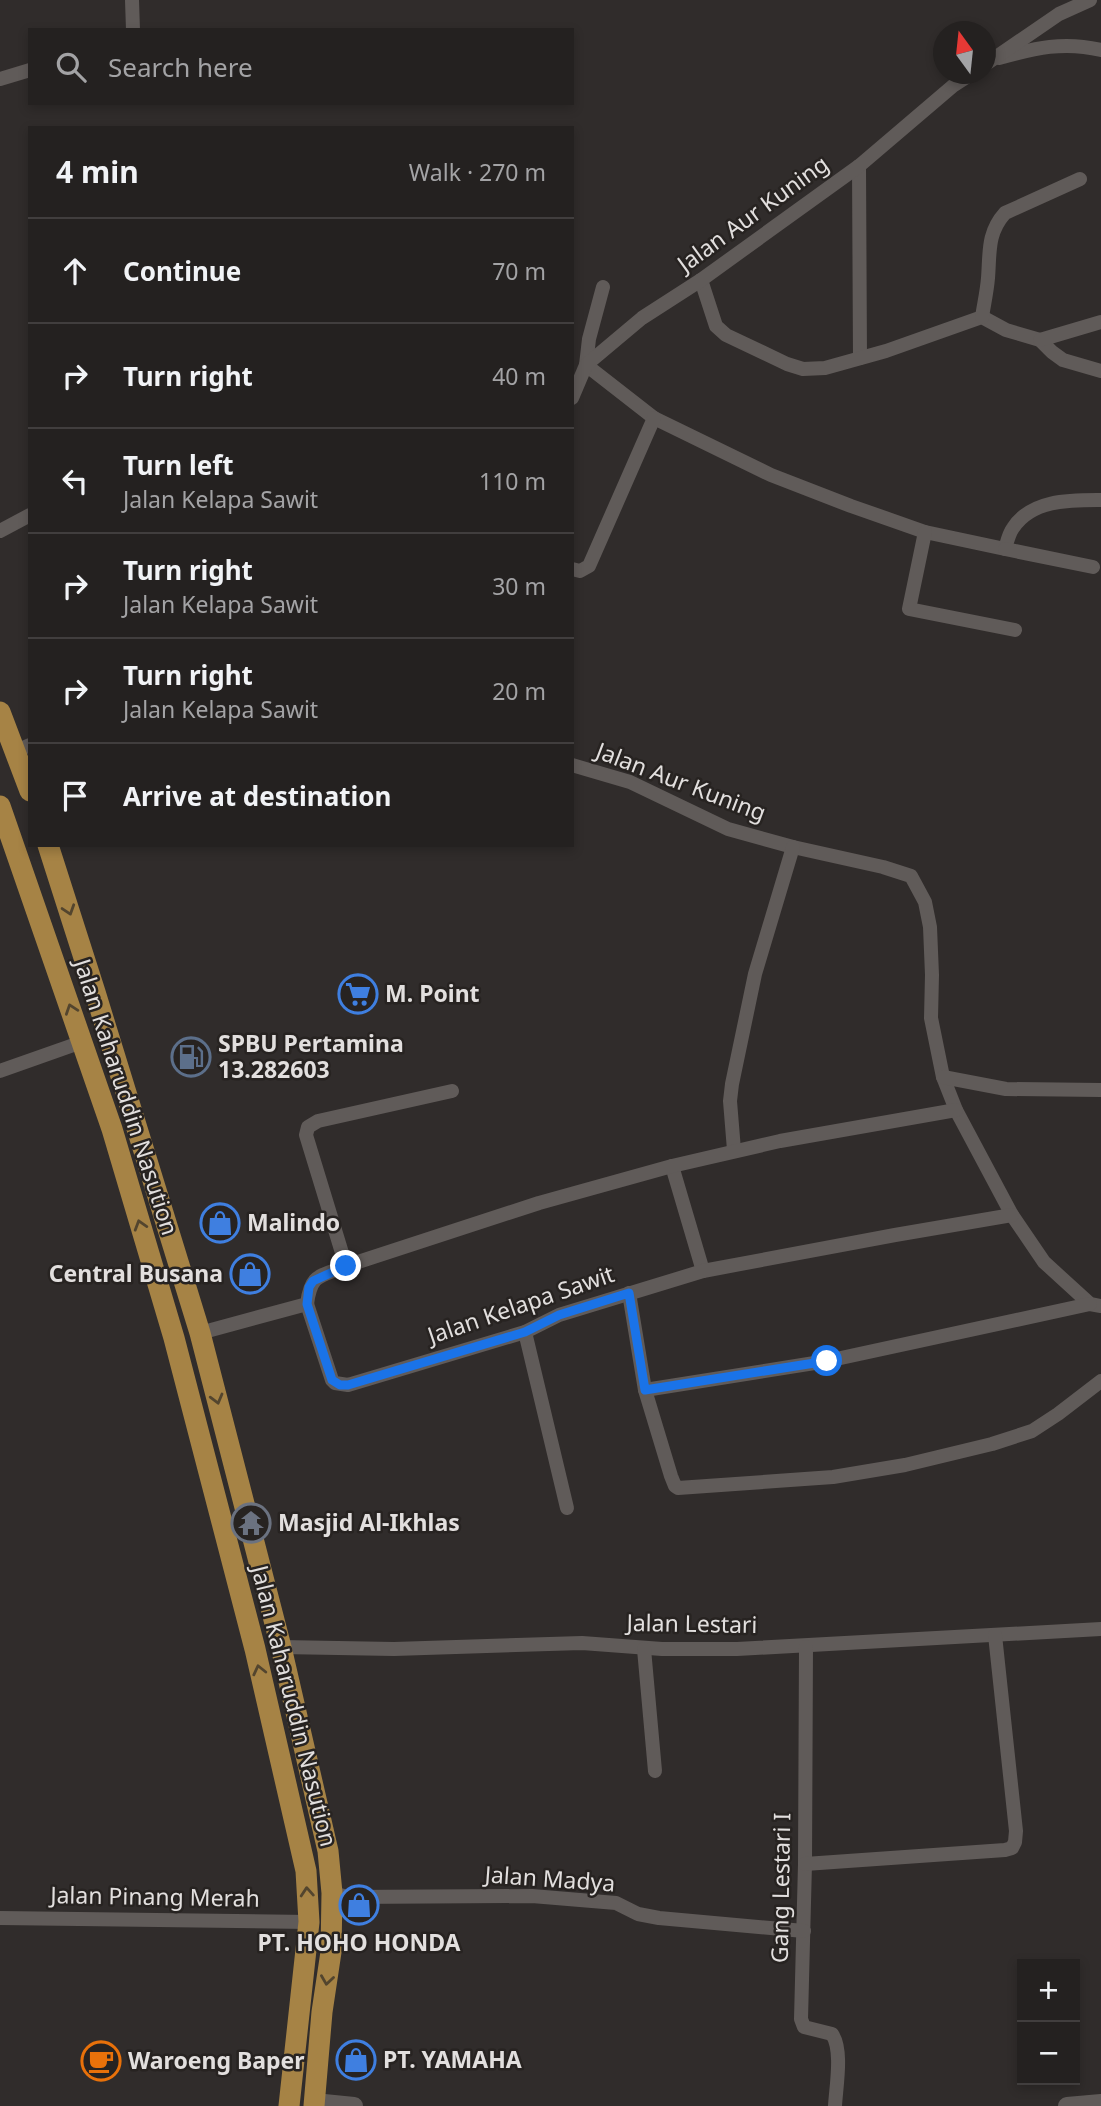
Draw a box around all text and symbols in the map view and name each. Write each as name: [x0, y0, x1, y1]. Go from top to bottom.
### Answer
north arrow: [933, 21, 996, 84]
search box: [28, 28, 574, 105]
icon: search: [52, 48, 90, 86]
text: Search here: [108, 49, 253, 85]
street label: Jalan Aur Kuning: [669, 147, 834, 280]
text: 4 min: [56, 151, 139, 192]
text: Walk · 270 m: [409, 156, 546, 188]
icon: ahead: [56, 252, 94, 290]
text: Continue: [123, 253, 241, 289]
text: 70 m: [492, 255, 546, 287]
icon: right: [56, 357, 94, 395]
text: Turn right: [123, 358, 253, 394]
text: 40 m: [492, 360, 546, 392]
text: Turn left: [123, 447, 234, 483]
icon: left: [56, 462, 94, 500]
text: 110 m: [479, 465, 546, 497]
text: Jalan Kelapa Sawit: [123, 483, 318, 515]
text: Turn right: [123, 552, 253, 588]
icon: right: [56, 567, 94, 605]
text: 30 m: [492, 570, 546, 602]
text: Jalan Kelapa Sawit: [123, 588, 318, 620]
text: Turn right: [123, 657, 253, 693]
icon: right: [56, 672, 94, 710]
text: 20 m: [492, 675, 546, 707]
text: Jalan Kelapa Sawit: [123, 693, 318, 725]
street label: Jalan Aur Kuning: [590, 733, 771, 828]
icon: arrive: [56, 777, 94, 815]
text: Arrive at destination: [123, 778, 392, 814]
one-way arrow: [61, 904, 75, 916]
street label: Jalan Kaharuddin Nasution: [67, 953, 187, 1239]
supermarket icon: M. Point: [337, 973, 379, 1015]
place label: M. Point: [385, 977, 480, 1009]
one-way arrow: [65, 1003, 79, 1015]
place label: SPBU Pertamina 13.282603: [218, 1027, 404, 1085]
fuel station icon: SPBU Pertamina 13.282603: [170, 1036, 212, 1078]
shop icon: Malindo: [199, 1202, 241, 1244]
place label: Malindo: [247, 1206, 340, 1238]
one-way arrow: [134, 1220, 149, 1232]
route end: [330, 1250, 361, 1281]
shop icon: Central Busana: [229, 1253, 271, 1295]
place label: Central Busana: [49, 1257, 223, 1289]
street label: Jalan Kelapa Sawit: [421, 1257, 618, 1352]
route start: [811, 1345, 842, 1376]
one-way arrow: [209, 1393, 223, 1405]
temple icon: Masjid Al-Ikhlas: [230, 1502, 272, 1544]
place label: Masjid Al-Ikhlas: [278, 1506, 460, 1538]
street label: Jalan Kaharuddin Nasution: [244, 1560, 345, 1850]
street label: Jalan Lestari: [624, 1606, 758, 1640]
one-way arrow: [253, 1664, 268, 1676]
street label: Gang Lestari I: [763, 1812, 797, 1963]
street label: Jalan Madya: [482, 1857, 616, 1899]
street label: Jalan Pinang Merah: [48, 1878, 260, 1914]
shop icon: PT. HOHO HONDA: [338, 1884, 380, 1926]
one-way arrow: [300, 1886, 315, 1897]
place label: PT. HOHO HONDA: [258, 1926, 461, 1958]
map controls: [1017, 1959, 1080, 2085]
button: +: [1017, 1959, 1080, 2022]
one-way arrow: [320, 1974, 335, 1986]
button: −: [1017, 2022, 1080, 2085]
shop icon: PT. YAMAHA: [335, 2039, 377, 2081]
cafe icon: Waroeng Baper: [80, 2040, 122, 2082]
place label: PT. YAMAHA: [383, 2043, 522, 2075]
place label: Waroeng Baper: [128, 2044, 305, 2076]

